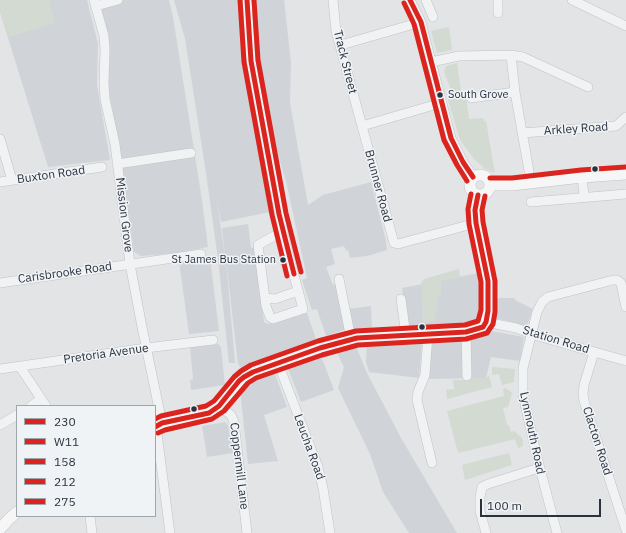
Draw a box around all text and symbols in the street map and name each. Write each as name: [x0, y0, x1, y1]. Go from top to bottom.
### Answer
street label: Track Street: [330, 29, 360, 95]
place label: South Grove: [448, 88, 509, 102]
marker: South Grove: [435, 90, 445, 100]
street label: Arkley Road: [543, 120, 609, 138]
street label: Brunner Road: [361, 148, 395, 224]
street label: Buxton Road: [16, 163, 86, 187]
unlabelled marker: [590, 164, 600, 174]
street label: Mission Grove: [112, 177, 136, 253]
place label: St James Bus Station: [172, 253, 276, 267]
marker: St James Bus Station: [278, 255, 288, 265]
street label: Carisbrooke Road: [17, 259, 113, 287]
unlabelled marker: [417, 322, 427, 332]
street label: Station Road: [521, 323, 591, 357]
street label: Pretoria Avenue: [63, 341, 149, 367]
street label: Lynmouth Road: [516, 391, 548, 475]
unlabelled marker: [189, 404, 199, 414]
legend: [16, 405, 156, 517]
street label: Clacton Road: [579, 405, 615, 477]
street label: Leucha Road: [290, 412, 328, 482]
text: 230: [54, 414, 76, 429]
street label: Coppermill Lane: [227, 422, 251, 510]
text: W11: [54, 434, 79, 449]
text: 158: [54, 454, 76, 469]
text: 212: [54, 474, 76, 489]
scale bar: [482, 491, 603, 517]
text: 275: [54, 494, 76, 509]
text: 100 m: [487, 498, 522, 513]

